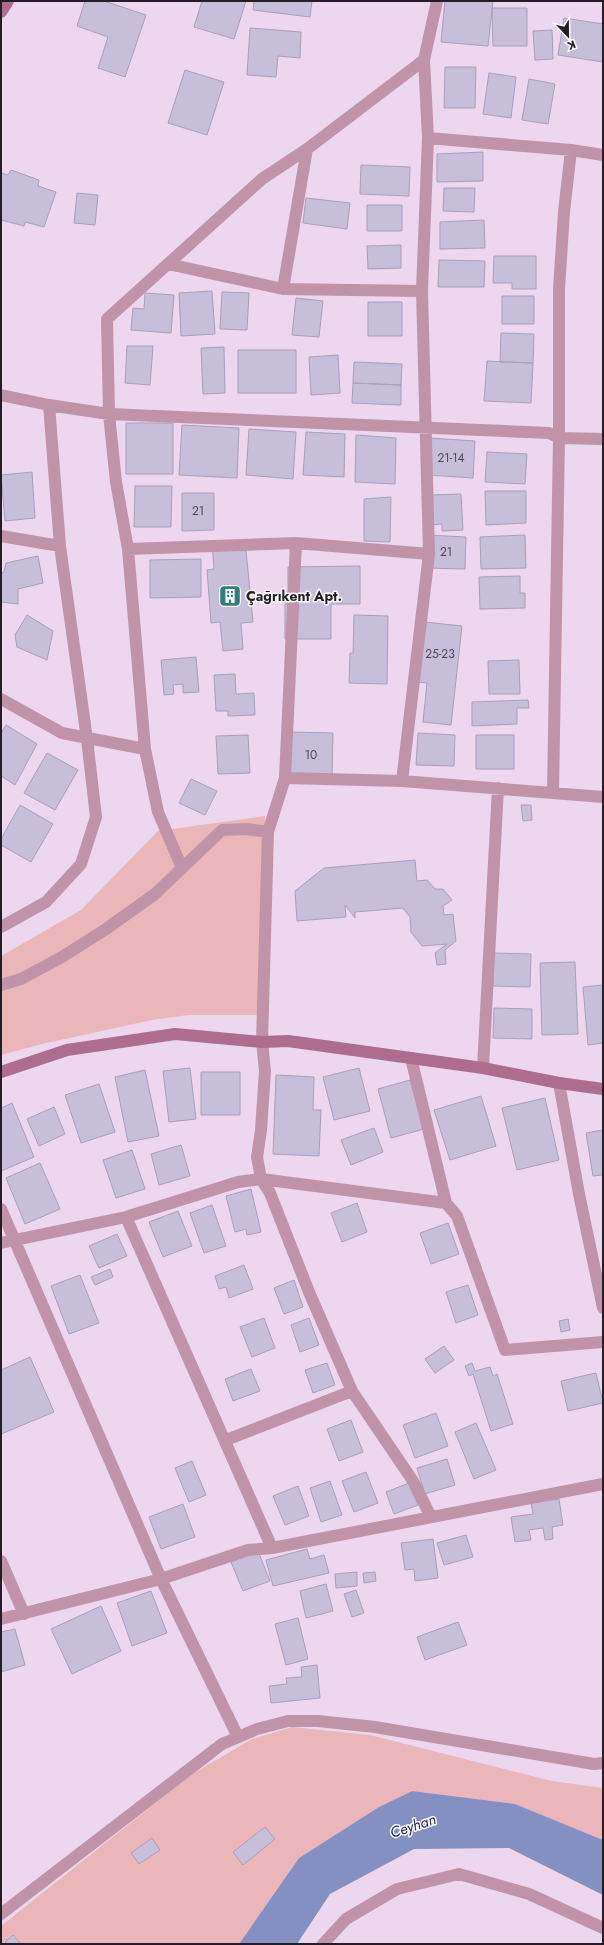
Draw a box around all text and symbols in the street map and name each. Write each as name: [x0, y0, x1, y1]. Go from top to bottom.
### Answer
north arrow: [548, 16, 588, 56]
text: K: [565, 36, 578, 54]
house number: 21-14: [437, 449, 465, 467]
house number: 21: [192, 502, 204, 520]
house number: 21: [440, 543, 452, 561]
building icon: Çağrıkent Apt.: [217, 583, 243, 609]
place label: Çağrıkent Apt.: [246, 586, 342, 606]
house number: 25-23: [425, 645, 455, 663]
house number: 10: [305, 746, 317, 764]
water label: Ceyhan: [387, 1808, 439, 1844]

